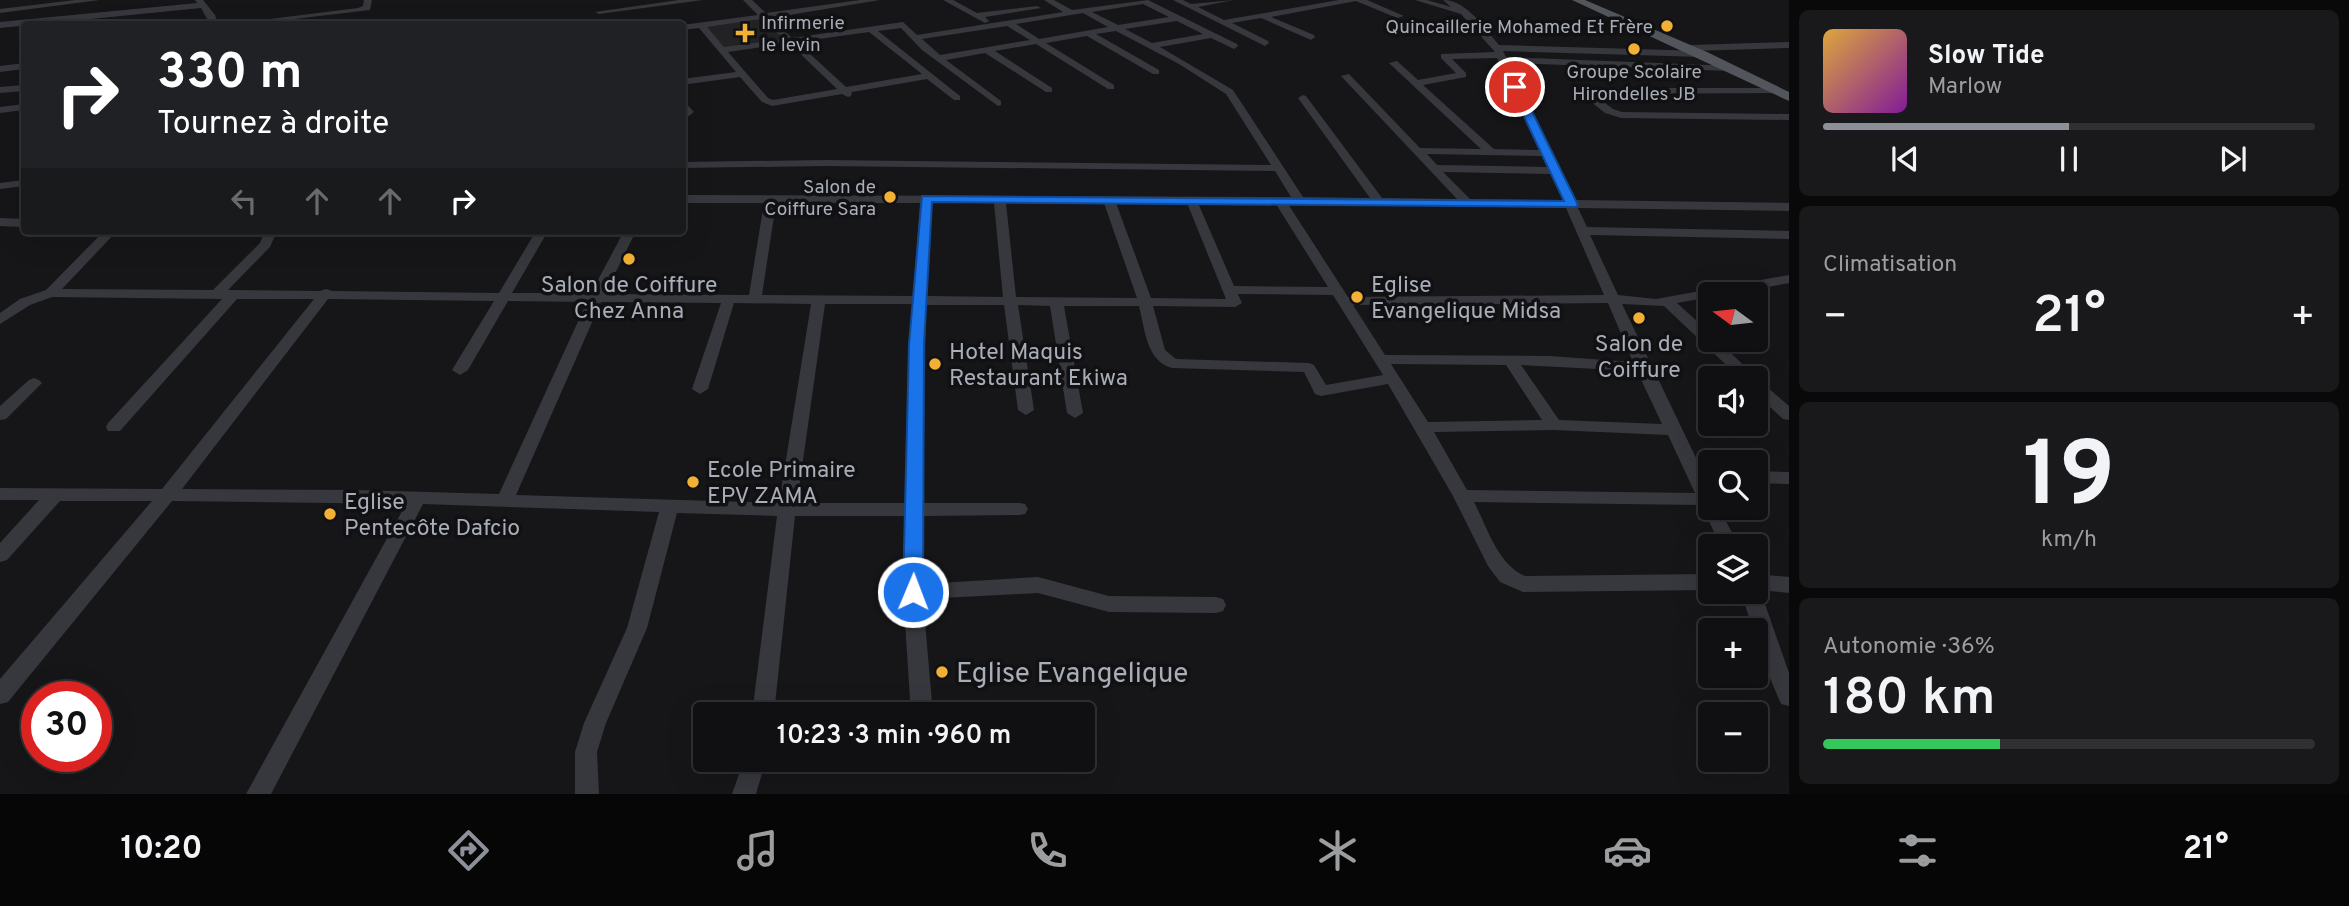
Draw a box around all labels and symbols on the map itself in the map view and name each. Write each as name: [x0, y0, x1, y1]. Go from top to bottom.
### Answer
place label: Infirmerie le levin: [761, 12, 845, 58]
place label: Quincaillerie Mohamed Et Frère: [1385, 16, 1653, 40]
marker: Quincaillerie Mohamed Et Frère: [1659, 18, 1675, 34]
marker: Infirmerie le levin: [735, 23, 755, 43]
marker: Groupe Scolaire Hirondelles JB: [1626, 41, 1642, 57]
pin: [1485, 57, 1545, 117]
place label: Groupe Scolaire Hirondelles JB: [1566, 61, 1702, 107]
place label: Salon de Coiffure Sara: [764, 176, 876, 222]
marker: Salon de Coiffure Sara: [882, 189, 898, 205]
marker: Salon de Coiffure Chez Anna: [621, 251, 637, 267]
place label: Salon de Coiffure Chez Anna: [541, 272, 717, 327]
place label: Eglise Evangelique Midsa: [1371, 272, 1561, 327]
north arrow: [1698, 282, 1768, 352]
marker: Eglise Evangelique Midsa: [1349, 289, 1365, 305]
marker: Salon de Coiffure: [1631, 310, 1647, 326]
place label: Salon de Coiffure: [1595, 331, 1683, 386]
place label: Hotel Maquis Restaurant Ekiwa: [949, 339, 1128, 394]
marker: Hotel Maquis Restaurant Ekiwa: [927, 356, 943, 372]
place label: Ecole Primaire EPV ZAMA: [707, 457, 856, 512]
marker: Ecole Primaire EPV ZAMA: [685, 474, 701, 490]
place label: Eglise Pentecôte Dafcio: [344, 489, 520, 544]
marker: Eglise Pentecôte Dafcio: [322, 506, 338, 522]
position arrow: [876, 555, 950, 629]
place label: Eglise Evangelique: [956, 657, 1188, 693]
marker: Eglise Evangelique: [934, 664, 950, 680]
speed limit sign: 30: [21, 681, 112, 772]

